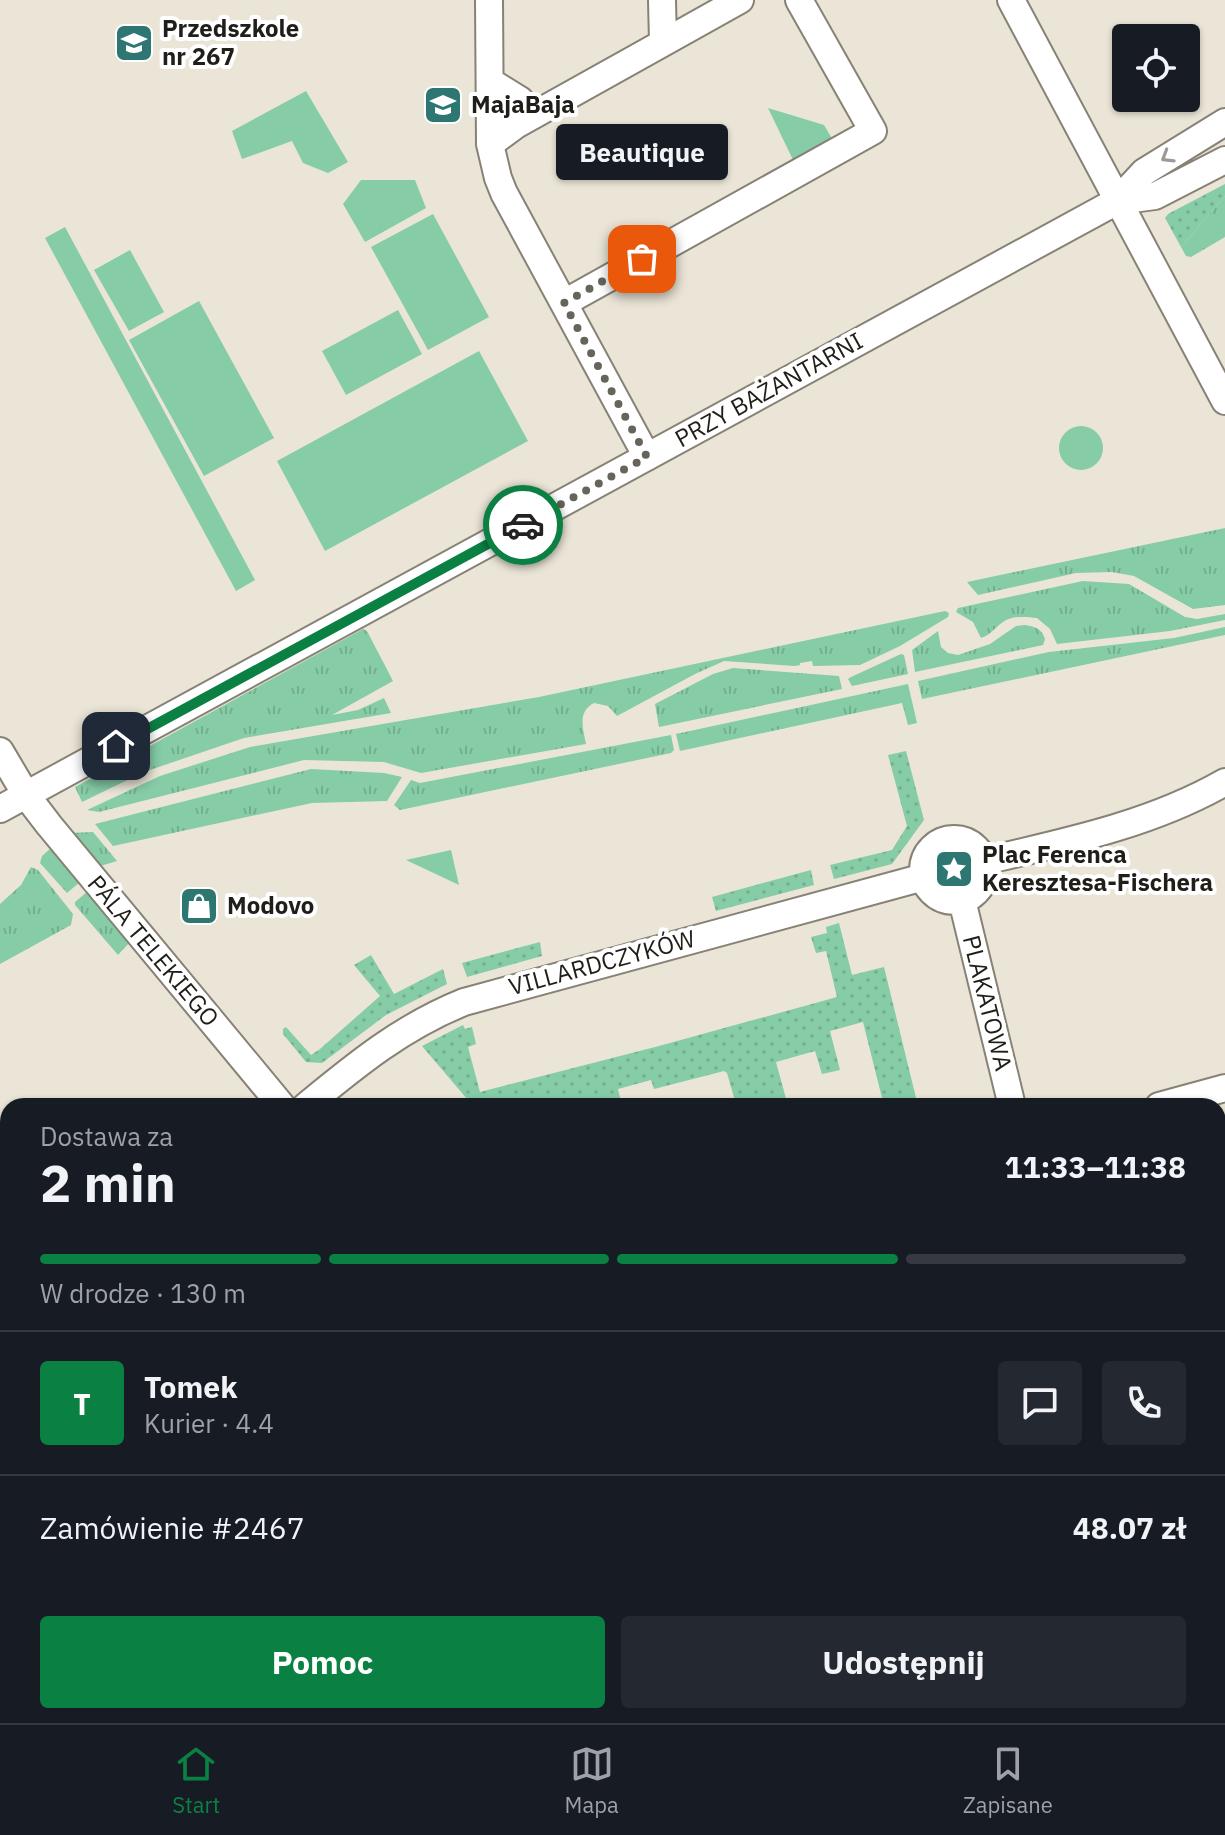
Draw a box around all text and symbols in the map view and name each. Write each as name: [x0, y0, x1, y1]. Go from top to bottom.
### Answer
place label: Przedszkole nr 267: [162, 12, 299, 72]
school or university icon: Przedszkole nr 267: [113, 22, 155, 64]
map controls: [1112, 24, 1200, 112]
button: locate: [1112, 24, 1200, 112]
school or university icon: MajaBaja: [422, 84, 464, 126]
place label: MajaBaja: [471, 88, 575, 120]
callout: Beautique: [556, 123, 728, 179]
text: Beautique: [579, 135, 705, 169]
one-way arrow: [1162, 148, 1176, 163]
pin: [608, 225, 676, 293]
icon: bag: [620, 237, 664, 281]
street label: PRZY BAŻANTARNI: [669, 324, 868, 454]
courier: [483, 485, 563, 565]
icon: car: [501, 503, 545, 547]
pin: [82, 712, 150, 780]
icon: home: [94, 724, 138, 768]
place label: Plac Ferenca Keresztesa-Fischera: [982, 838, 1213, 898]
place icon: Plac Ferenca Keresztesa-Fischera: [933, 848, 975, 890]
street label: PÁLA TELEKIEGO: [81, 868, 227, 1033]
shop icon: Modovo: [178, 885, 220, 927]
place label: Modovo: [227, 889, 314, 921]
street label: VILLARDCZYKÓW: [505, 922, 698, 1002]
street label: PLAKATOWA: [956, 932, 1020, 1074]
text: Dostawa za: [40, 1119, 173, 1153]
text: 11:33–11:38: [1005, 1147, 1186, 1186]
text: 2 min: [40, 1149, 176, 1216]
text: W drodze · 130 m: [40, 1276, 246, 1310]
button: chat: [998, 1361, 1082, 1445]
button: phone: [1102, 1361, 1186, 1445]
text: Tomek: [144, 1367, 237, 1406]
text: T: [73, 1384, 91, 1423]
text: Kurier · 4.4: [144, 1406, 274, 1440]
text: Zamówienie #2467: [40, 1508, 305, 1547]
text: 48.07 zł: [1073, 1508, 1186, 1547]
button: Pomoc: [40, 1616, 605, 1708]
button: Udostępnij: [621, 1616, 1186, 1708]
tab: Start: [172, 1742, 220, 1819]
tab: Mapa: [565, 1742, 619, 1819]
tab: Zapisane: [963, 1742, 1053, 1819]

